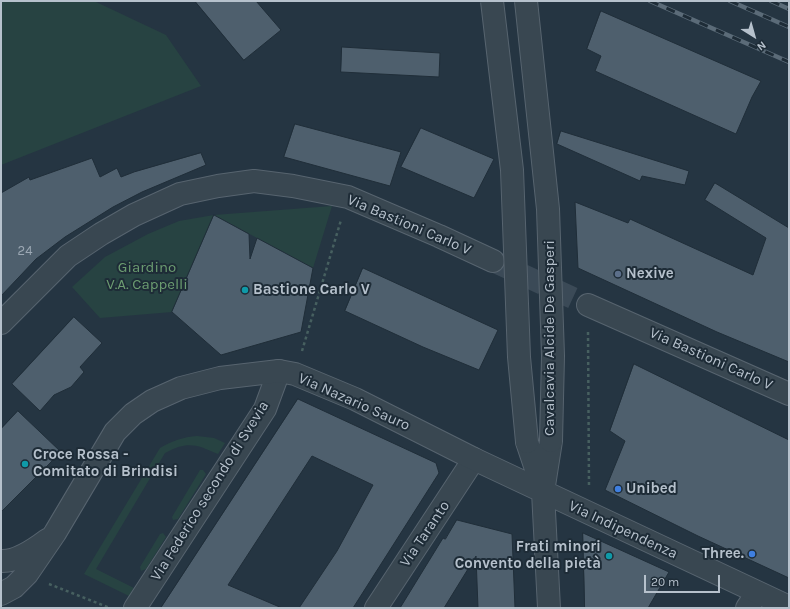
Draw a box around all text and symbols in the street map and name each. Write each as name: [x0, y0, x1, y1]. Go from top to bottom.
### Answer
north arrow: [734, 16, 774, 56]
text: N: [754, 38, 769, 54]
street label: Via Bastioni Carlo V: [344, 191, 474, 259]
street label: Cavalcavia Alcide De Gasperi: [541, 240, 559, 436]
house number: 24: [18, 243, 32, 259]
park label: Giardino V.A. Cappelli: [106, 259, 188, 294]
place label: Nexive: [626, 265, 674, 283]
marker: Nexive: [613, 269, 623, 279]
place label: Bastione Carlo V: [253, 281, 370, 299]
marker: Bastione Carlo V: [240, 285, 250, 295]
street label: Via Bastioni Carlo V: [647, 324, 775, 394]
street label: Via Nazario Sauro: [295, 369, 413, 435]
street label: Via Federico secondo di Svevia: [147, 398, 273, 584]
place label: Croce Rossa - Comitato di Brindisi: [33, 446, 178, 481]
marker: Croce Rossa - Comitato di Brindisi: [20, 459, 30, 469]
place label: Unibed: [626, 480, 677, 498]
marker: Unibed: [613, 484, 623, 494]
street label: Via Indipendenza: [566, 497, 680, 563]
street label: Via Taranto: [396, 498, 454, 570]
place label: Frati minori Convento della pietà: [455, 538, 601, 573]
place label: Three.: [702, 545, 744, 563]
marker: Three.: [747, 549, 757, 559]
marker: Frati minori Convento della pietà: [604, 551, 614, 561]
scale bar: [646, 567, 722, 593]
text: 20 m: [651, 575, 679, 589]

